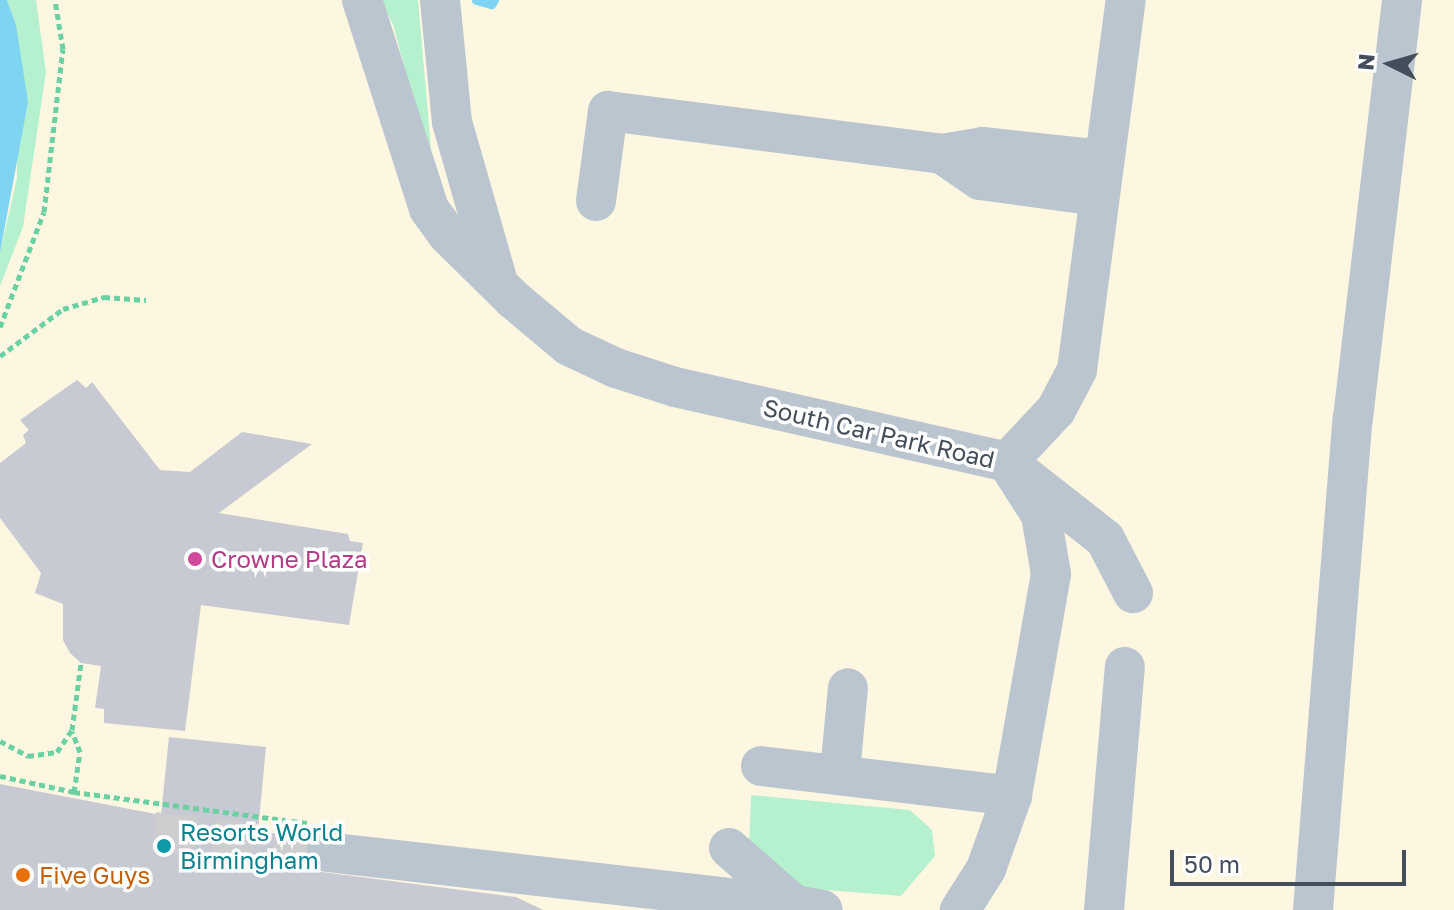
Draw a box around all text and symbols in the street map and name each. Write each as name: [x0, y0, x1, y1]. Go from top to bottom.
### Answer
north arrow: [1350, 24, 1430, 104]
text: N: [1351, 52, 1380, 71]
street label: South Car Park Road: [760, 392, 998, 474]
place label: Crowne Plaza: [211, 545, 367, 573]
marker: Crowne Plaza: [186, 550, 204, 568]
place label: Resorts World Birmingham: [180, 818, 343, 874]
scale bar: [1174, 834, 1410, 884]
marker: Resorts World Birmingham: [155, 837, 173, 855]
text: 50 m: [1184, 849, 1240, 878]
place label: Five Guys: [39, 861, 150, 889]
marker: Five Guys: [14, 866, 32, 884]

